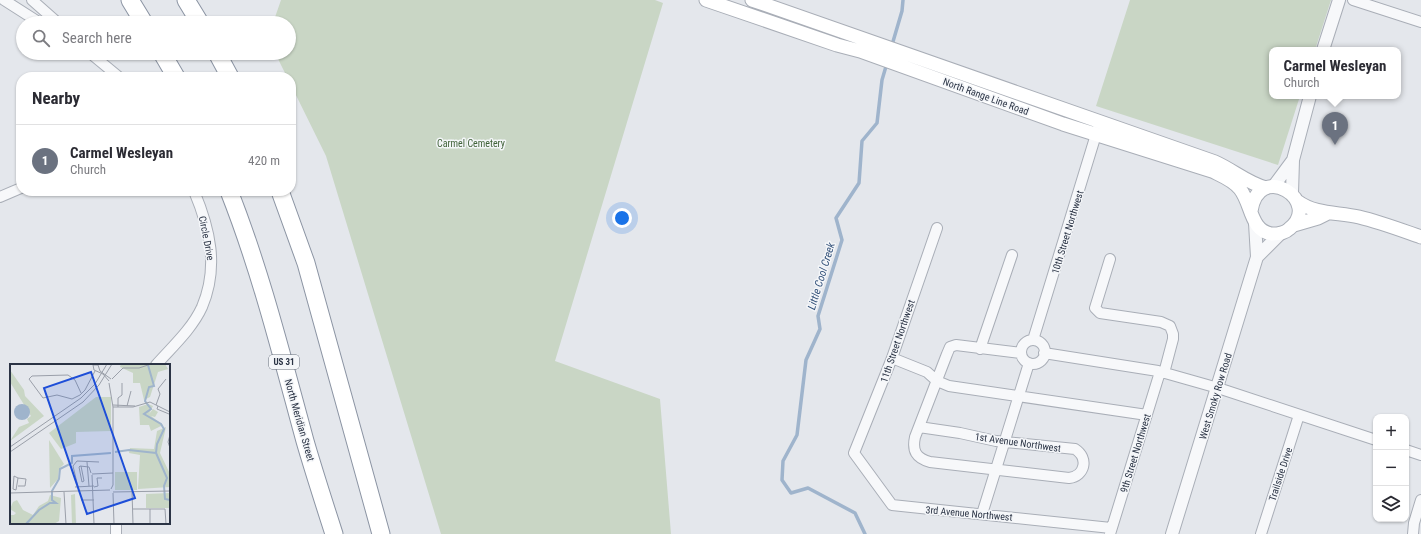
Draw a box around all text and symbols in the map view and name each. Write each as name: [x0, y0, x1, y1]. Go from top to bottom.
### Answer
search box: [16, 16, 296, 60]
icon: search: [30, 27, 52, 49]
text: Search here: [62, 29, 132, 47]
popup: [1269, 47, 1401, 99]
text: Carmel Wesleyan: [1283, 57, 1387, 75]
text: Church: [1283, 75, 1320, 90]
street label: North Range Line Road: [941, 76, 1030, 117]
text: Nearby: [32, 88, 80, 108]
pin: 1: [1322, 112, 1348, 145]
park label: Carmel Cemetery: [437, 138, 505, 149]
text: Carmel Wesleyan: [70, 144, 173, 162]
text: 1: [42, 153, 48, 168]
text: 420 m: [248, 153, 280, 168]
text: Church: [70, 162, 106, 177]
street label: 10th Street Northwest: [1050, 189, 1085, 275]
your location: [612, 208, 632, 228]
street label: Circle Drive: [197, 215, 216, 261]
water label: Little Cool Creek: [805, 241, 838, 311]
street label: 11th Street Northwest: [878, 298, 917, 384]
street label: West Smoky Row Road: [1197, 352, 1234, 441]
road number: US 31: [269, 355, 299, 369]
inset map: [10, 364, 170, 524]
street label: North Meridian Street: [283, 378, 317, 462]
street label: 9th Street Northwest: [1118, 412, 1153, 494]
map controls: [1373, 414, 1409, 522]
button: +: [1373, 414, 1409, 450]
street label: 1st Avenue Northwest: [974, 431, 1062, 454]
street label: Trailside Drive: [1267, 446, 1294, 502]
button: −: [1373, 450, 1409, 486]
button: layers: [1373, 486, 1409, 522]
street label: 3rd Avenue Northwest: [925, 504, 1013, 523]

